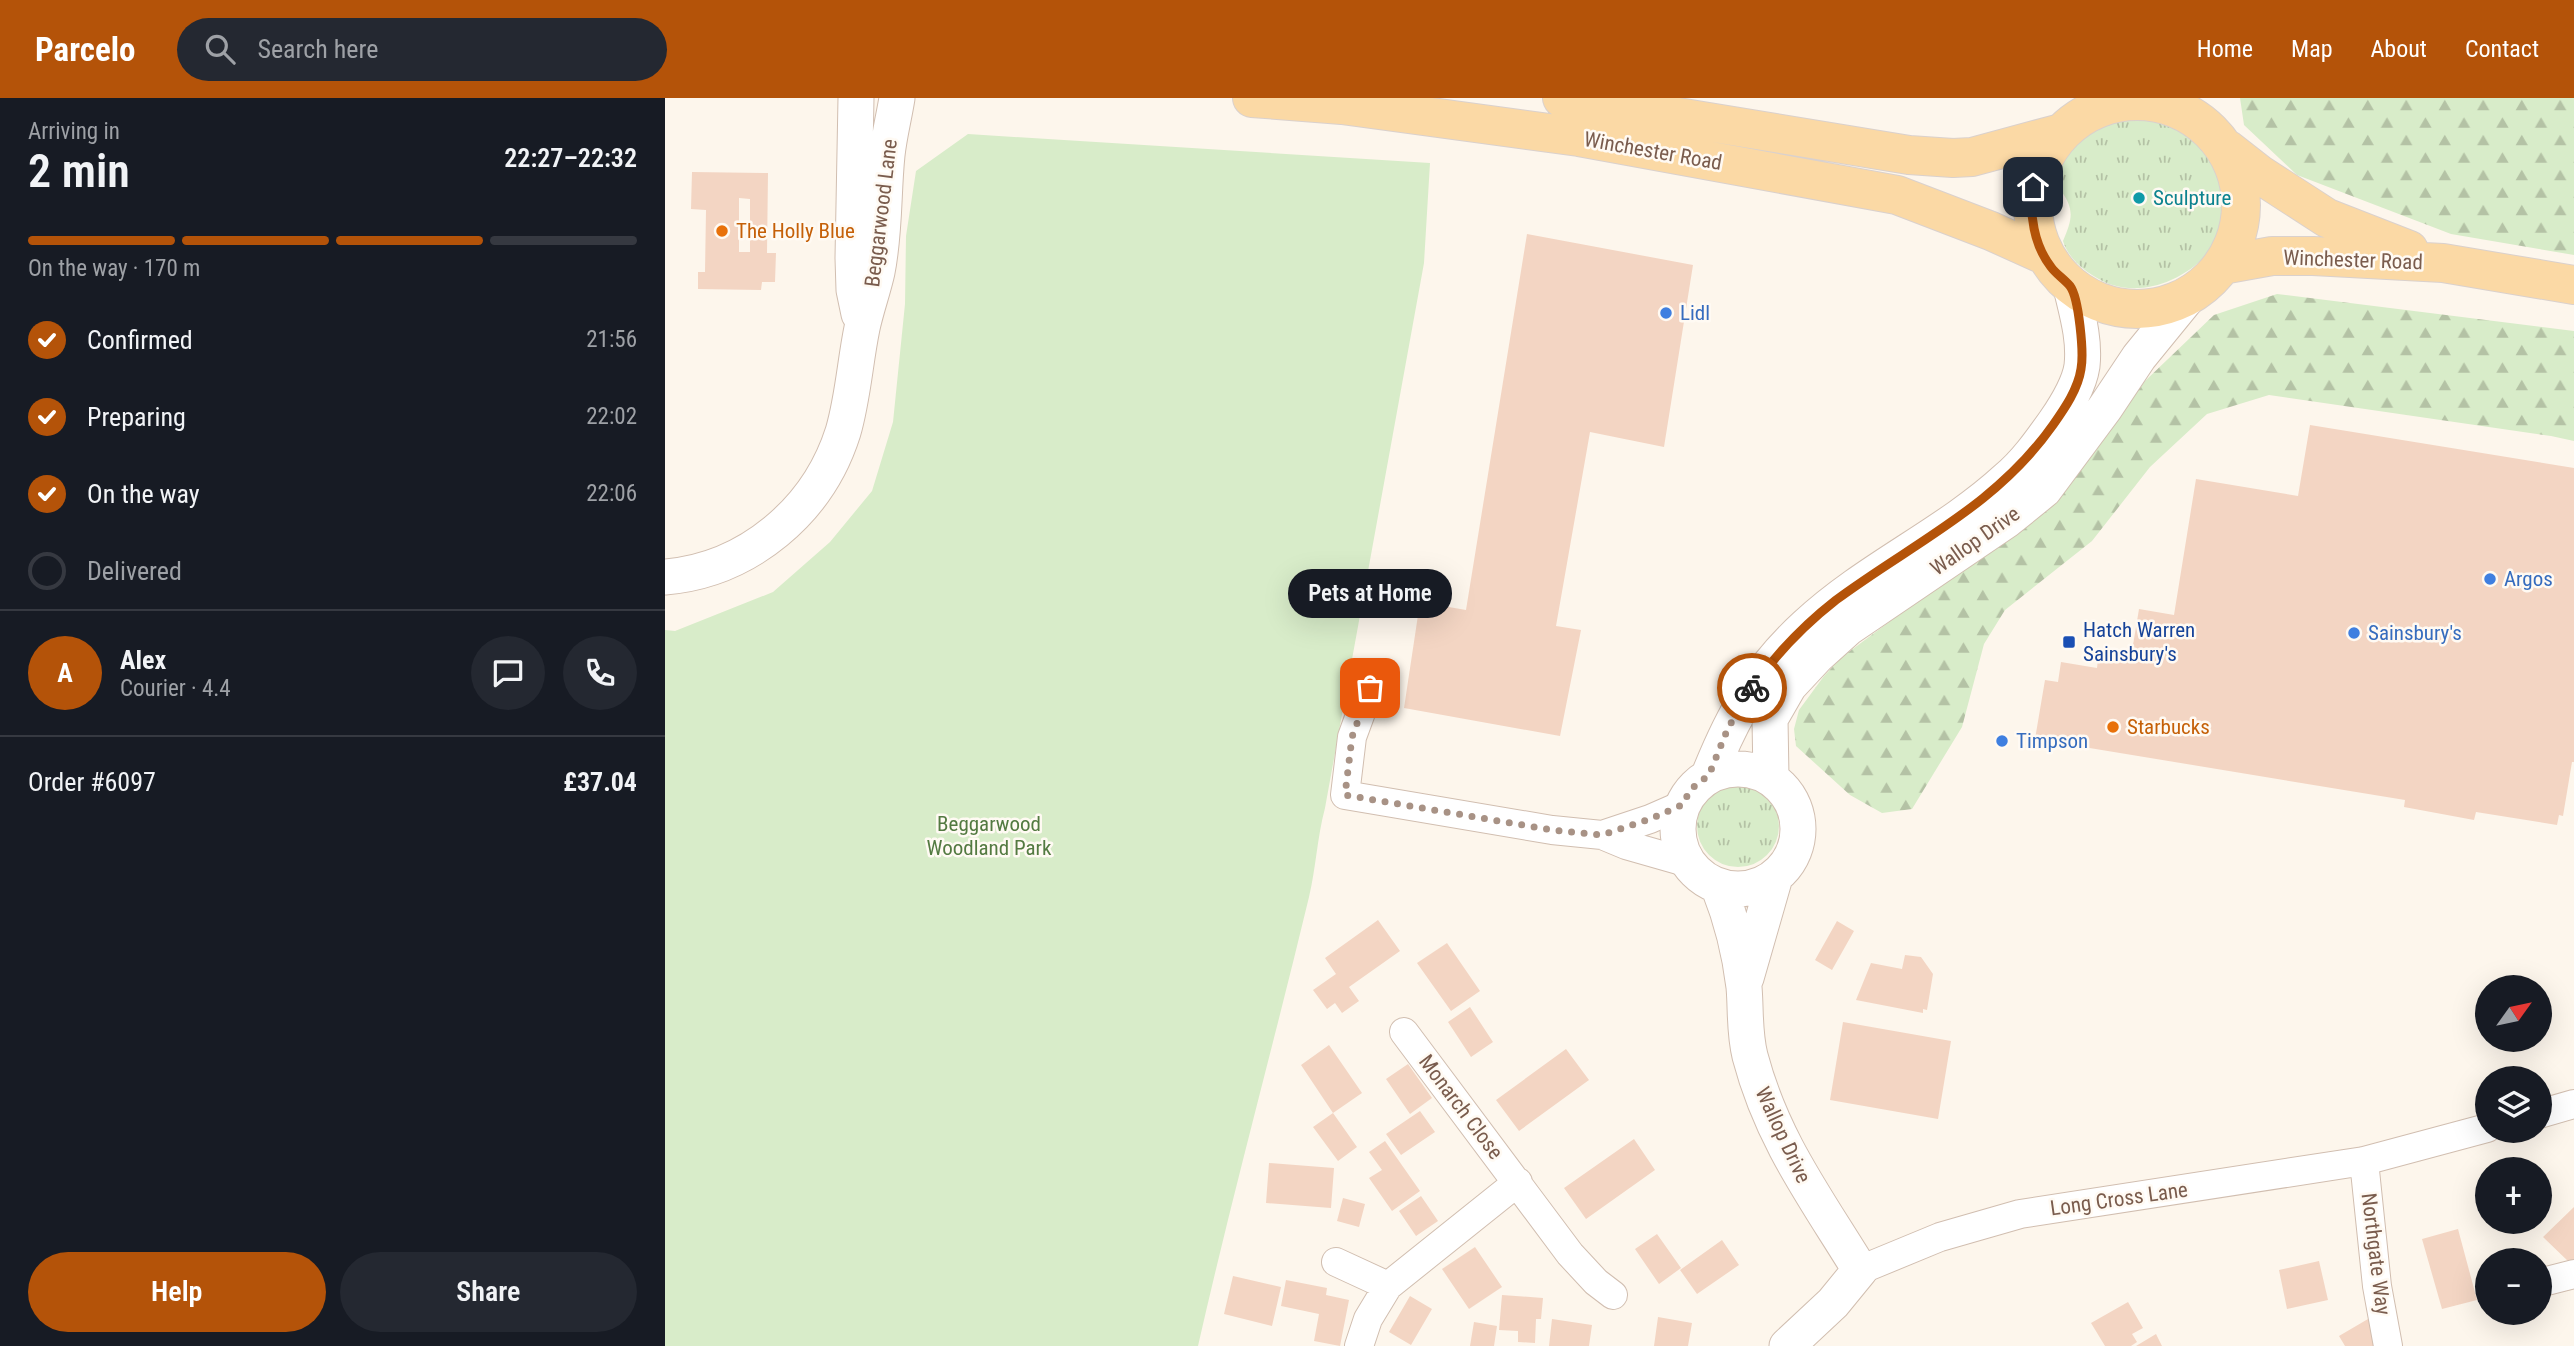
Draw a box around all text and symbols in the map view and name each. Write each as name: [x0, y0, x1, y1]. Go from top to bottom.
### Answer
search box: [177, 18, 667, 81]
text: Parcelo: [35, 30, 135, 69]
icon: search: [201, 30, 239, 68]
text: Search here: [257, 34, 378, 64]
text: Home: [2197, 35, 2253, 63]
text: Map: [2291, 35, 2333, 63]
text: About: [2371, 35, 2427, 63]
text: Contact: [2465, 35, 2539, 63]
text: Arriving in: [28, 118, 120, 145]
street label: Winchester Road: [1582, 127, 1724, 175]
street label: Beggarwood Lane: [860, 138, 902, 288]
text: 22:27–22:32: [504, 143, 637, 173]
text: 2 min: [28, 144, 130, 198]
pin: [2003, 157, 2063, 217]
icon: home: [2014, 168, 2052, 206]
place label: Sculpture: [2153, 186, 2231, 210]
marker: Sculpture: [2131, 190, 2147, 206]
place label: The Holly Blue: [736, 219, 855, 243]
marker: The Holly Blue: [714, 223, 730, 239]
street label: Winchester Road: [2283, 246, 2423, 274]
text: On the way · 170 m: [28, 255, 200, 282]
place label: Lidl: [1680, 301, 1710, 325]
marker: Lidl: [1658, 305, 1674, 321]
icon: check: [28, 321, 66, 359]
text: Confirmed: [87, 325, 193, 355]
text: 21:56: [586, 326, 637, 353]
icon: check: [28, 398, 66, 436]
text: Preparing: [87, 402, 186, 432]
text: 22:02: [586, 403, 637, 430]
icon: check: [28, 475, 66, 513]
text: On the way: [87, 479, 200, 509]
text: 22:06: [586, 480, 637, 507]
street label: Wallop Drive: [1926, 502, 2024, 580]
text: Delivered: [87, 556, 182, 586]
place label: Argos: [2504, 567, 2553, 591]
callout: Pets at Home: [1288, 569, 1452, 618]
marker: Argos: [2482, 571, 2498, 587]
text: Pets at Home: [1308, 580, 1432, 607]
place label: Hatch Warren Sainsbury's: [2083, 618, 2195, 666]
place label: Sainsbury's: [2368, 621, 2462, 645]
marker: Sainsbury's: [2346, 625, 2362, 641]
marker: Hatch Warren Sainsbury's: [2061, 634, 2077, 650]
button: chat: [471, 636, 545, 710]
button: phone: [563, 636, 637, 710]
text: Alex: [120, 645, 166, 675]
courier: [1717, 653, 1787, 723]
text: A: [57, 658, 73, 688]
pin: [1340, 658, 1400, 718]
icon: bag: [1351, 669, 1389, 707]
icon: bike: [1733, 669, 1771, 707]
text: Courier · 4.4: [120, 675, 231, 702]
place label: Starbucks: [2127, 715, 2210, 739]
marker: Starbucks: [2105, 719, 2121, 735]
place label: Timpson: [2016, 729, 2088, 753]
marker: Timpson: [1994, 733, 2010, 749]
text: Order #6097: [28, 767, 156, 797]
text: £37.04: [563, 767, 637, 797]
park label: Beggarwood Woodland Park: [927, 812, 1052, 860]
north arrow: [2475, 975, 2551, 1052]
map controls: [2475, 975, 2552, 1325]
street label: Monarch Close: [1414, 1050, 1508, 1164]
button: layers: [2475, 1066, 2552, 1143]
street label: Wallop Drive: [1750, 1083, 1816, 1187]
button: +: [2475, 1157, 2552, 1234]
street label: Long Cross Lane: [2049, 1177, 2189, 1221]
street label: Northgate Way: [2357, 1192, 2395, 1316]
button: −: [2475, 1248, 2552, 1325]
button: Help: [28, 1252, 326, 1332]
button: Share: [340, 1252, 637, 1332]

